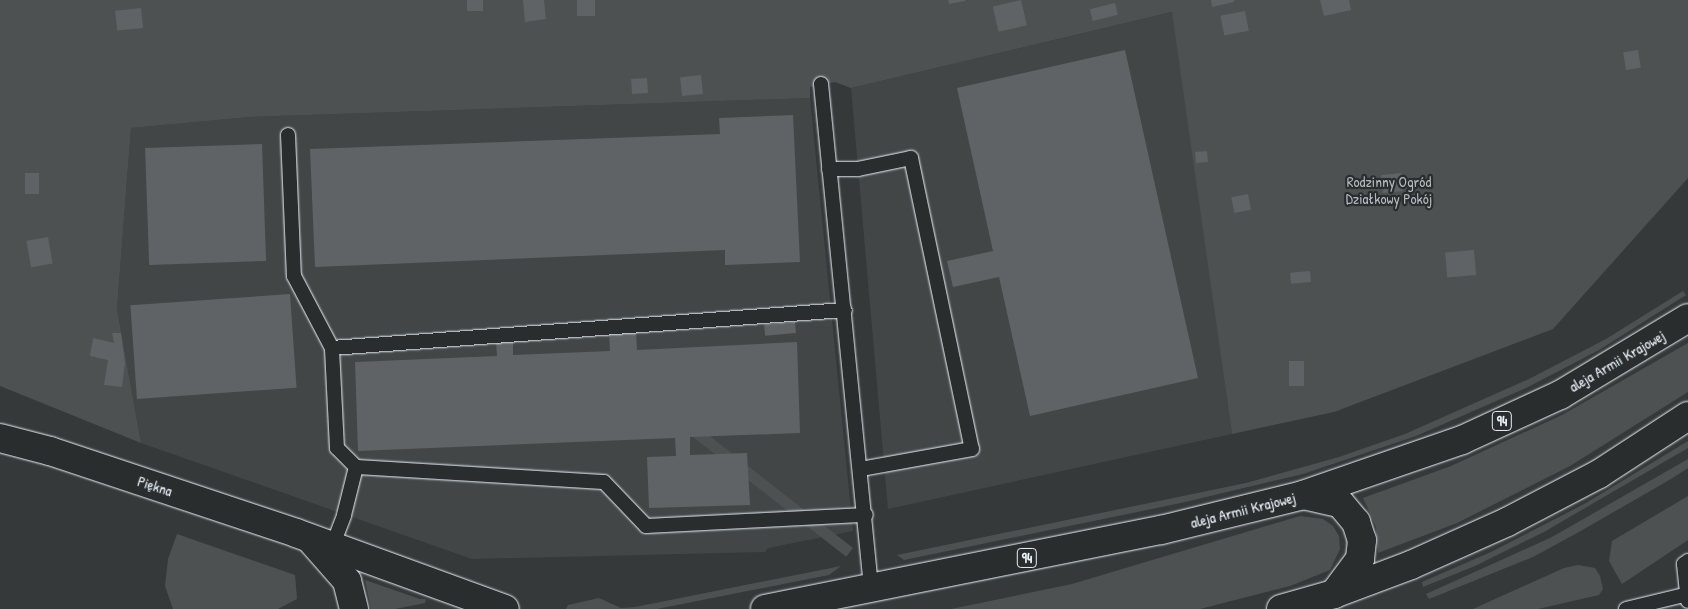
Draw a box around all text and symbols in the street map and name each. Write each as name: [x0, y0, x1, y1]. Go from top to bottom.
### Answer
park label: Rodzinny Ogród Działkowy Pokój: [1346, 172, 1432, 207]
street label: aleja Armii Krajowej: [1566, 326, 1668, 396]
road number: 94: [1491, 410, 1513, 432]
street label: Piękna: [135, 472, 175, 500]
street label: aleja Armii Krajowej: [1189, 488, 1297, 532]
road number: 94: [1016, 546, 1038, 570]

